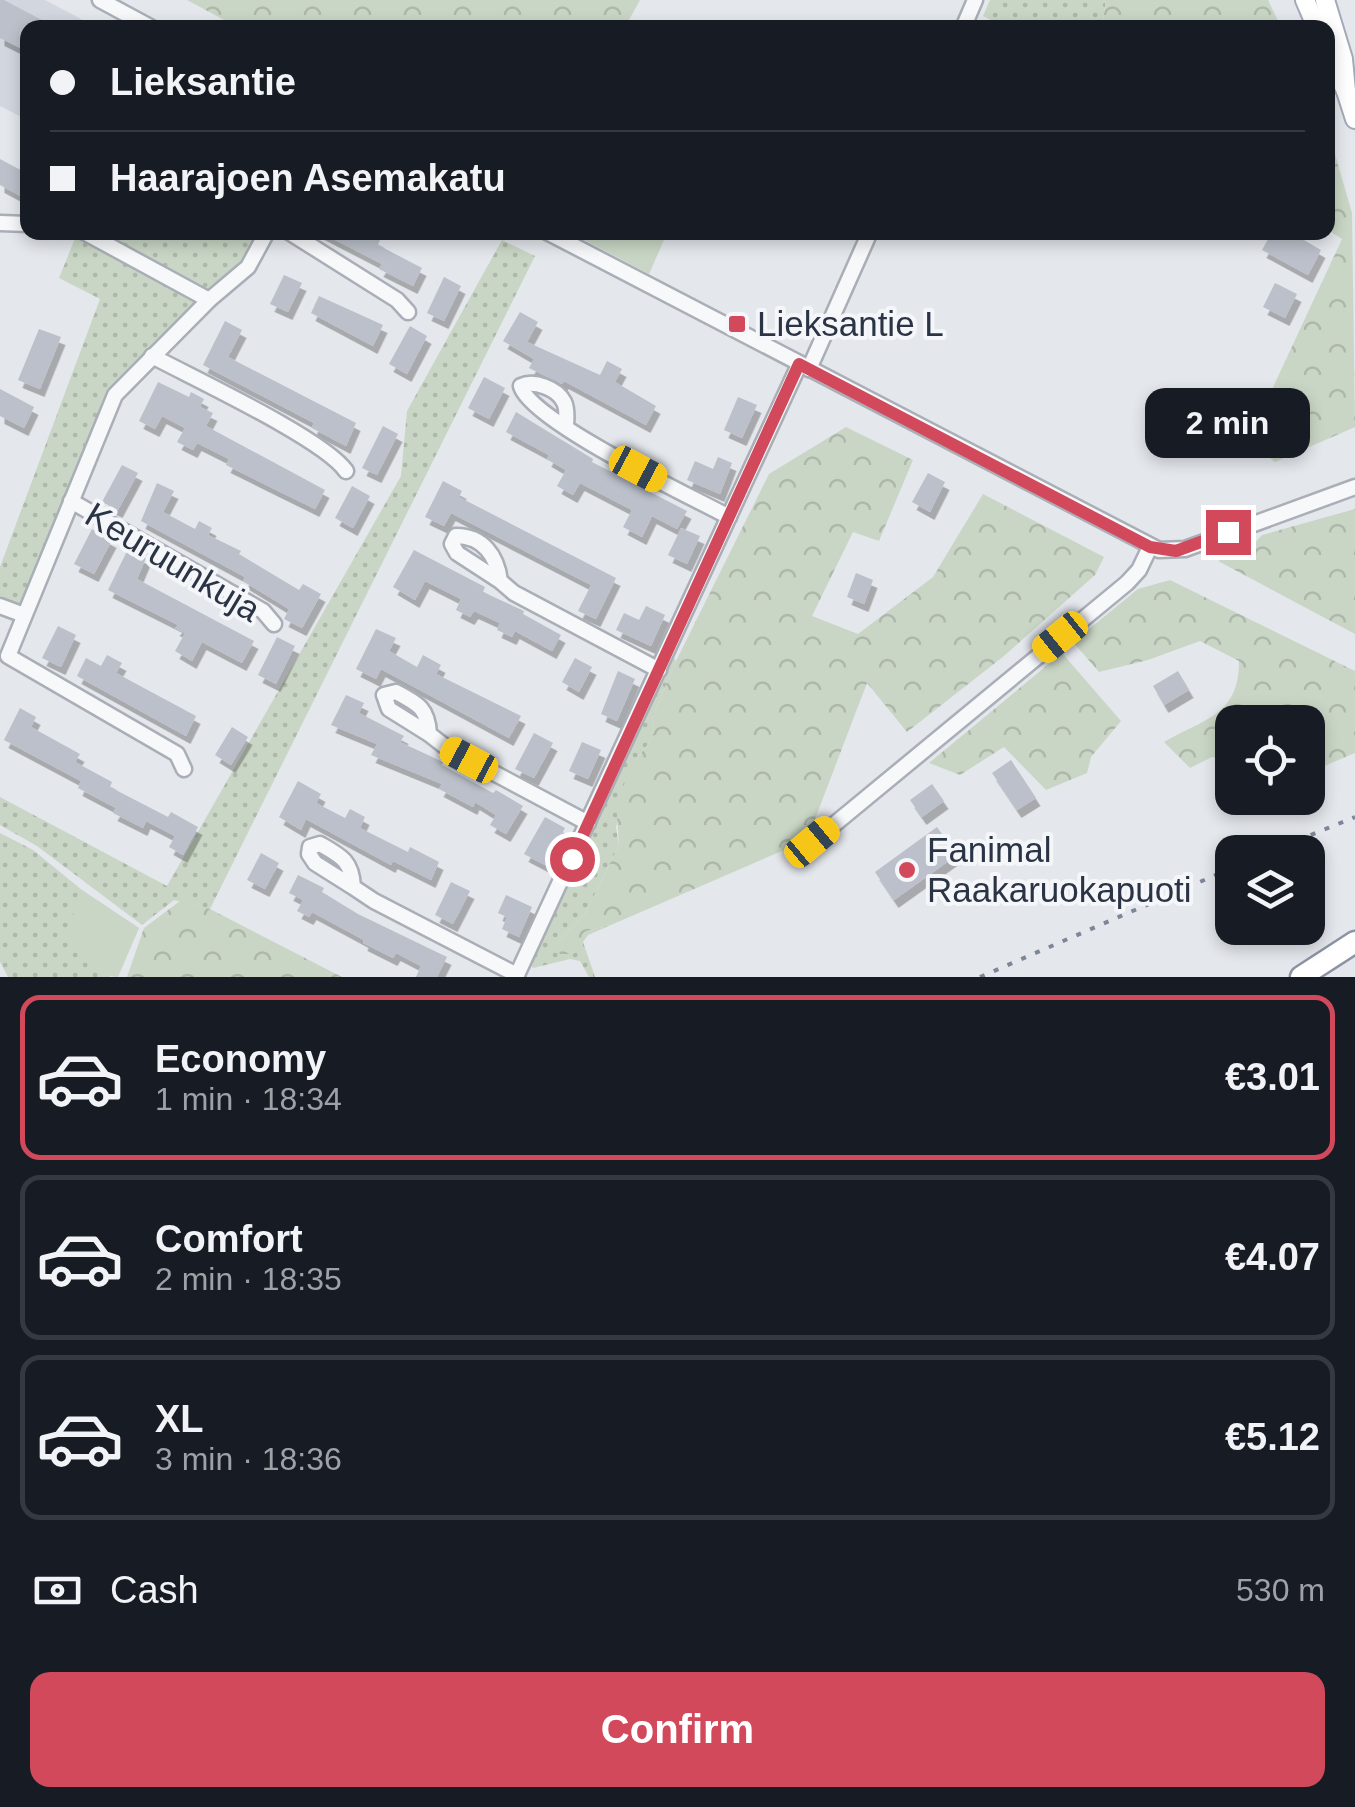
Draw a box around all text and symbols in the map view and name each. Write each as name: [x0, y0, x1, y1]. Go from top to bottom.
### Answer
text: Lieksantie: [110, 61, 296, 103]
text: Haarajoen Asemakatu: [110, 157, 506, 199]
place label: Lieksantie L: [757, 304, 944, 343]
marker: Lieksantie L: [726, 313, 748, 335]
callout: 2 min: [1146, 387, 1310, 457]
text: 2 min: [1186, 405, 1269, 441]
car: [604, 442, 672, 496]
street label: Keuruunkuja: [79, 494, 268, 629]
route end: [1206, 510, 1251, 555]
car: [1027, 606, 1093, 668]
map controls: [1215, 705, 1325, 945]
button: locate: [1215, 705, 1325, 815]
car: [435, 733, 503, 787]
car: [779, 811, 845, 873]
place label: Fanimal Raakaruokapuoti: [927, 830, 1192, 909]
button: layers: [1215, 835, 1325, 945]
route start: [550, 837, 595, 882]
marker: Fanimal Raakaruokapuoti: [896, 859, 918, 881]
icon: car: [35, 1033, 125, 1123]
text: Economy: [155, 1038, 326, 1080]
text: €3.01: [1225, 1056, 1320, 1098]
text: 1 min · 18:34: [155, 1081, 342, 1117]
icon: car: [35, 1213, 125, 1303]
text: Comfort: [155, 1218, 303, 1260]
text: €4.07: [1225, 1236, 1320, 1278]
text: 2 min · 18:35: [155, 1261, 342, 1297]
icon: car: [35, 1393, 125, 1483]
text: XL: [155, 1398, 204, 1440]
text: €5.12: [1225, 1416, 1320, 1458]
text: 3 min · 18:36: [155, 1441, 342, 1477]
icon: cash: [30, 1563, 85, 1618]
text: Cash: [110, 1569, 199, 1611]
text: 530 m: [1236, 1572, 1325, 1608]
button: Confirm: [30, 1672, 1325, 1787]

